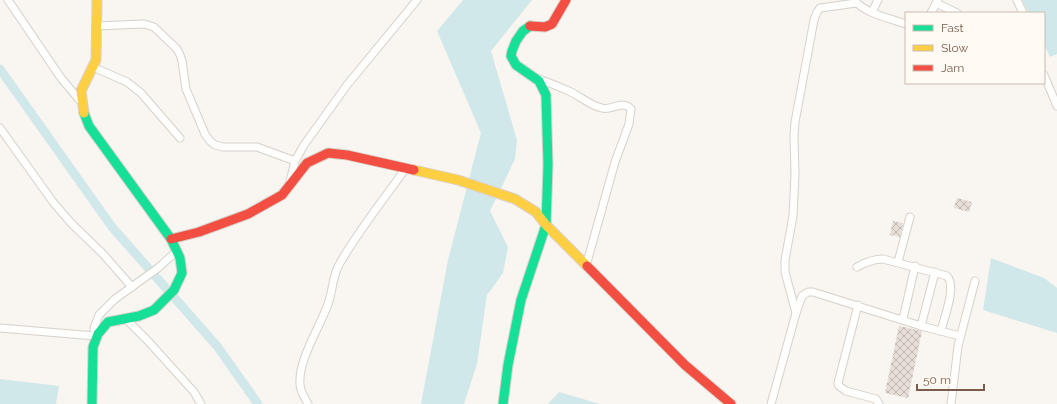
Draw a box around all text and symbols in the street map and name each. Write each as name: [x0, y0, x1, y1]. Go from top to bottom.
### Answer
legend: [905, 12, 1045, 84]
text: Fast: [941, 21, 964, 35]
text: Slow: [941, 41, 968, 55]
text: Jam: [941, 61, 964, 75]
scale bar: [917, 366, 984, 392]
text: 50 m: [923, 373, 951, 387]

